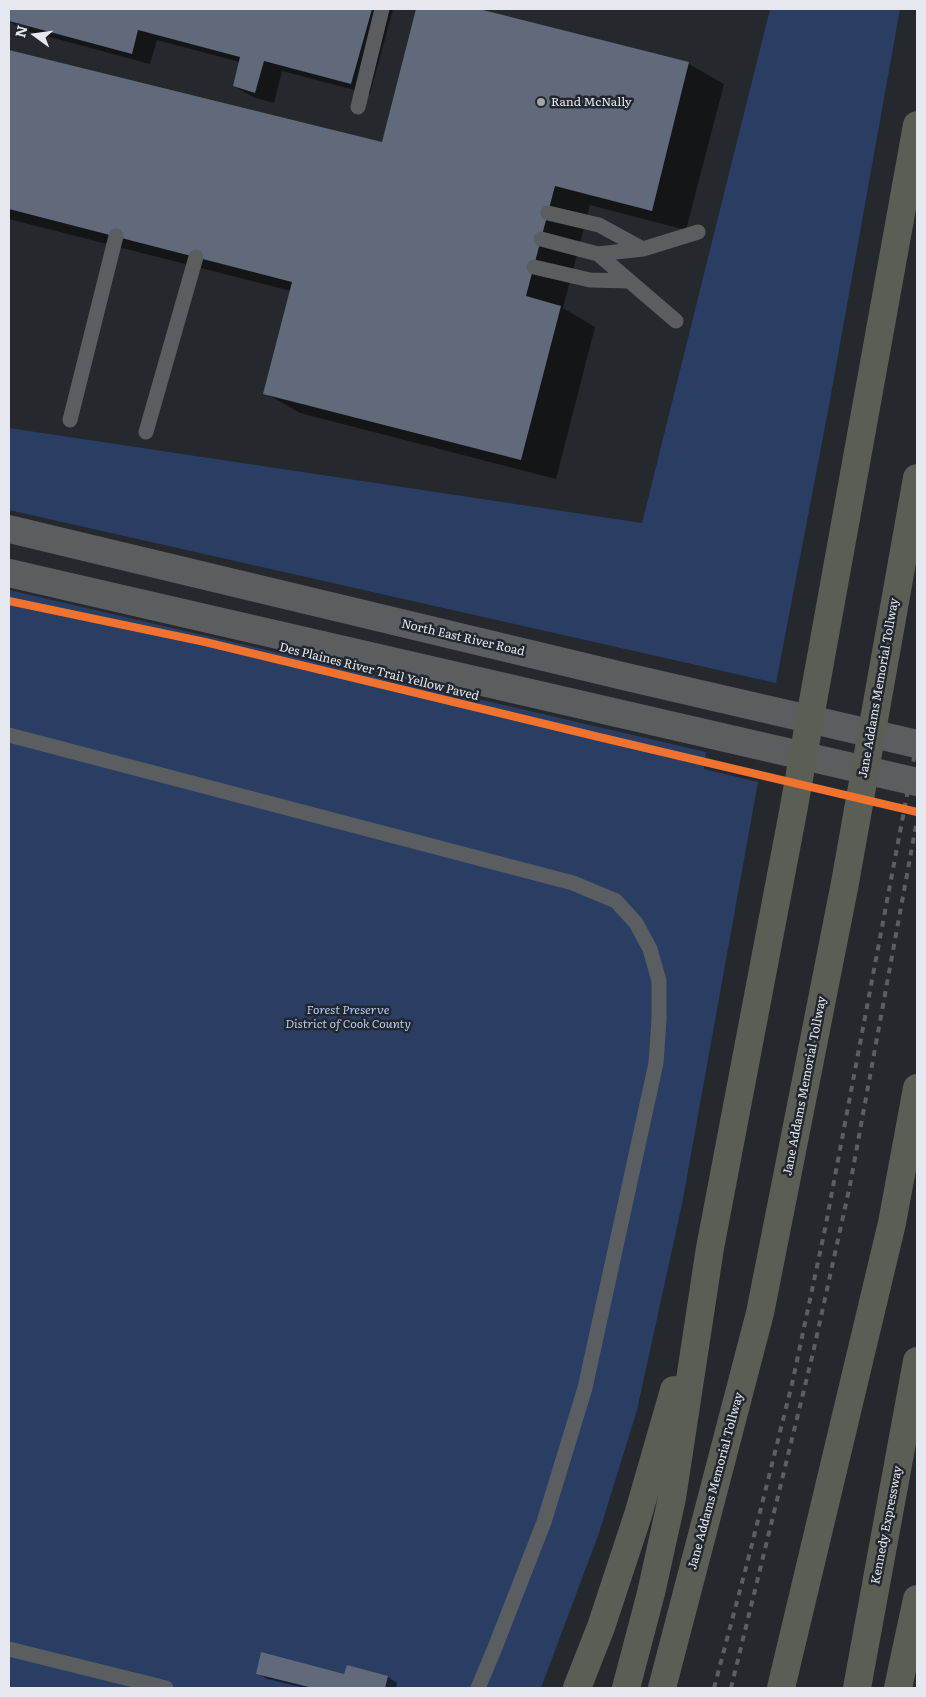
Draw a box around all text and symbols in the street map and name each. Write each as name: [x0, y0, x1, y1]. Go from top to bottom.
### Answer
north arrow: [10, 10, 60, 60]
text: N: [9, 23, 32, 39]
place label: Rand McNally: [551, 95, 632, 109]
marker: Rand McNally: [535, 96, 547, 108]
street label: Jane Addams Memorial Tollway: [856, 597, 902, 779]
street label: North East River Road: [400, 617, 526, 659]
street label: Des Plaines River Trail Yellow Paved: [278, 640, 480, 704]
street label: Jane Addams Memorial Tollway: [781, 995, 829, 1177]
park label: Forest Preserve District of Cook County: [285, 1003, 411, 1031]
street label: Jane Addams Memorial Tollway: [685, 1391, 747, 1571]
street label: Kennedy Expressway: [868, 1465, 906, 1585]

